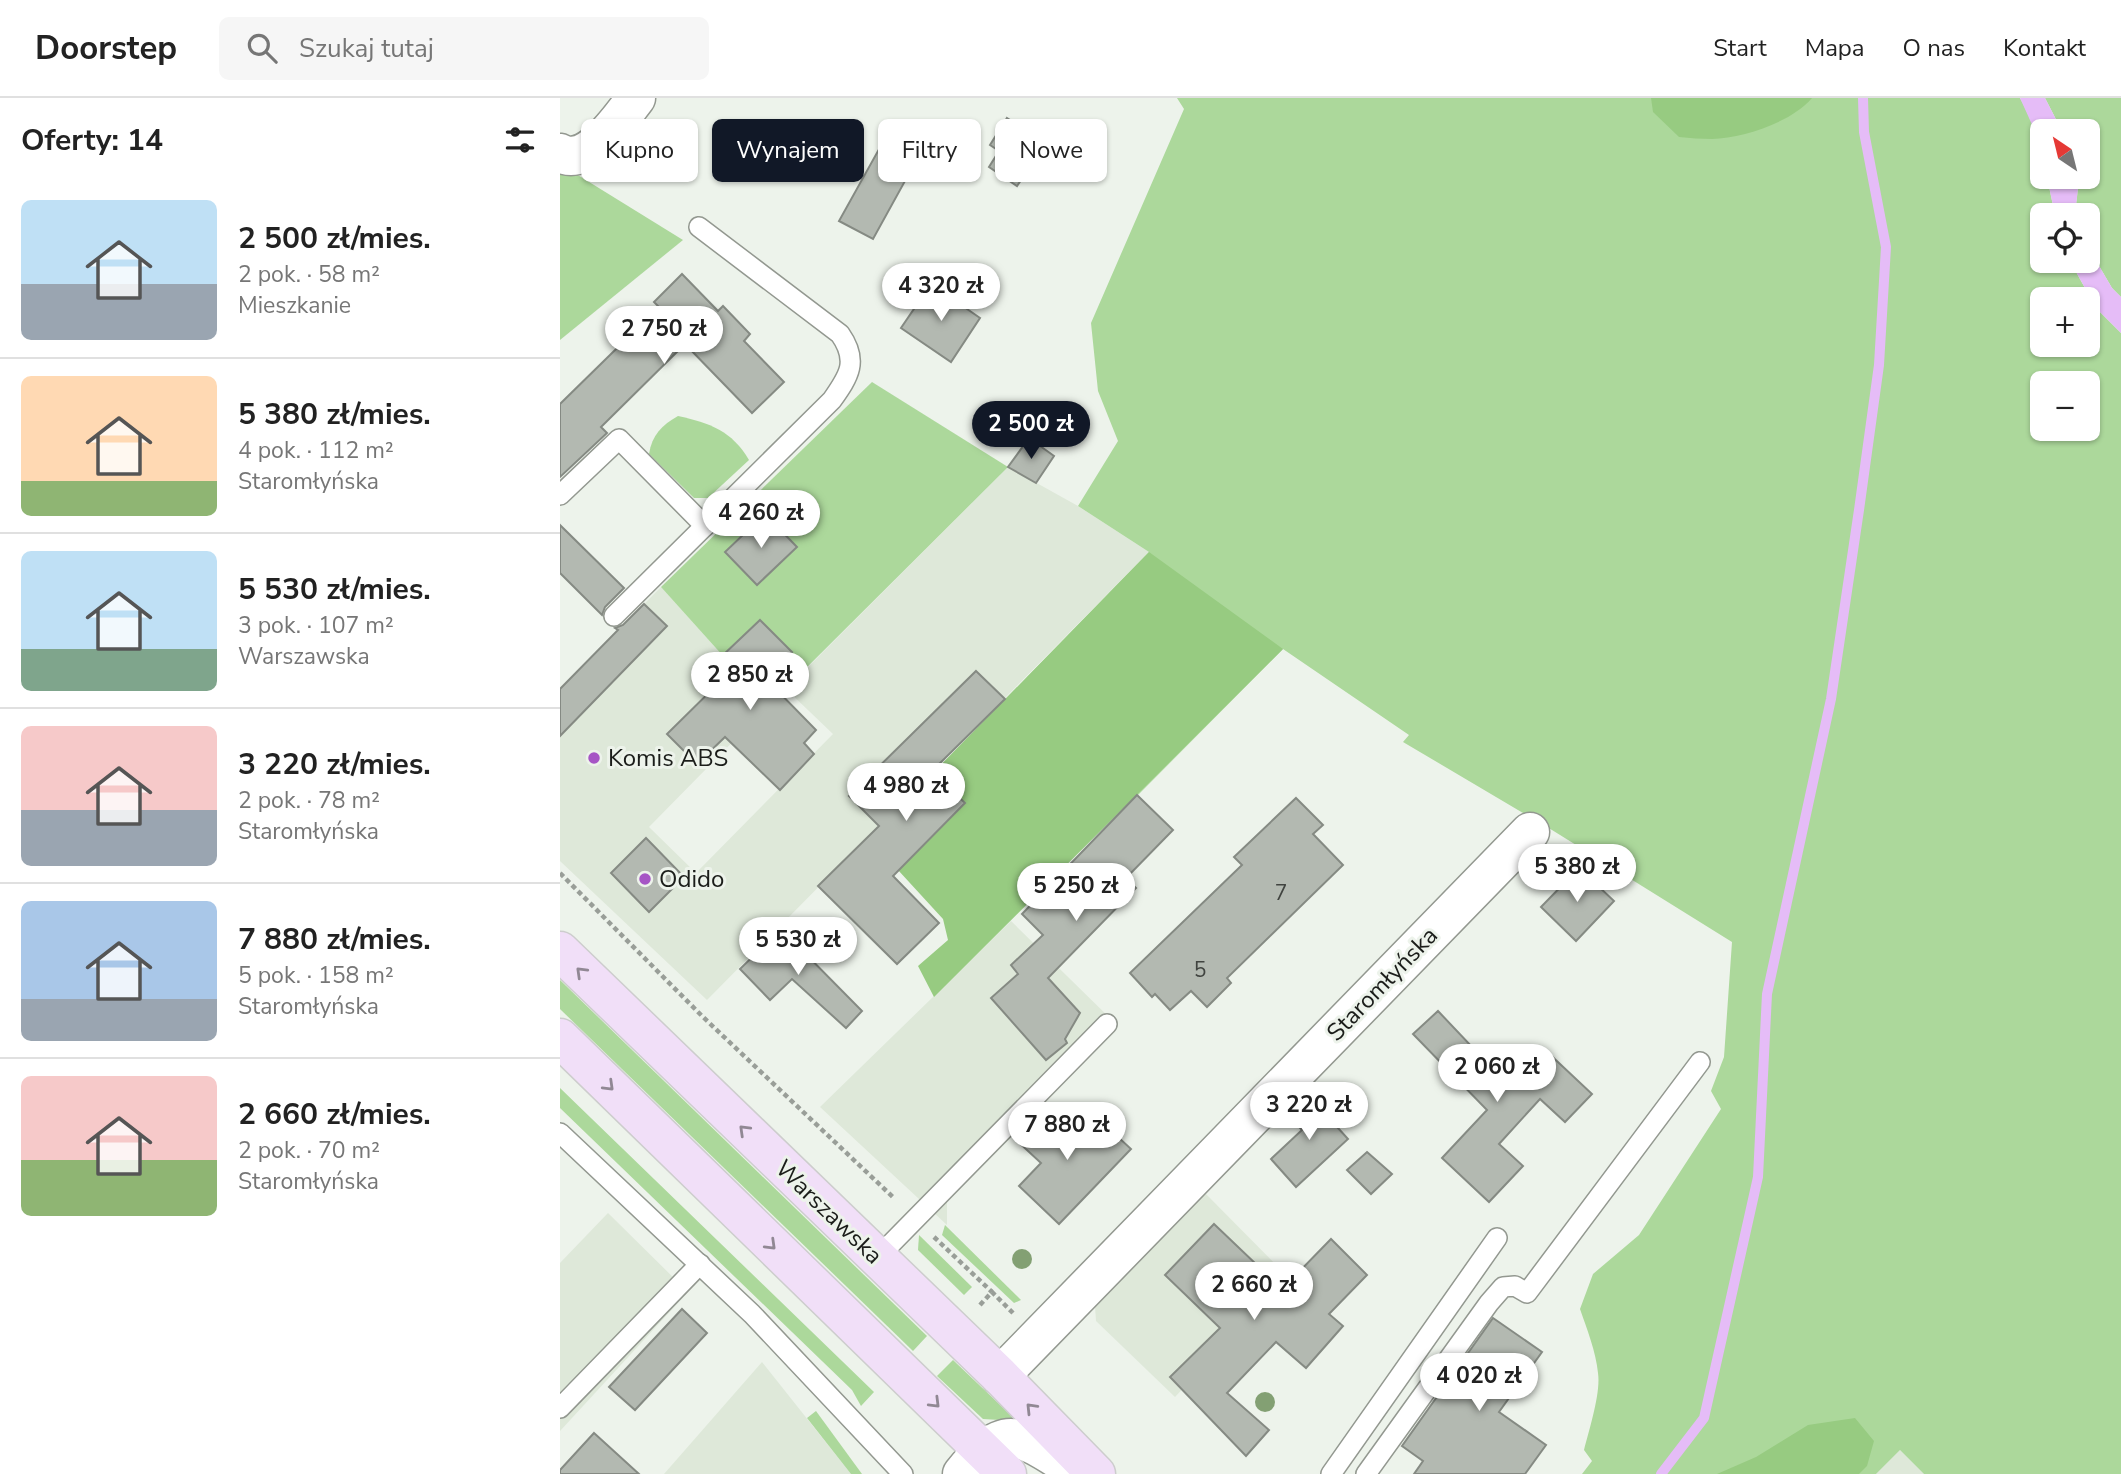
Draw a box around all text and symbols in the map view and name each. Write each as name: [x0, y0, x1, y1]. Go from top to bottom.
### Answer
search box: [219, 17, 709, 80]
text: Doorstep: [35, 26, 177, 71]
icon: search: [243, 29, 281, 67]
text: Szukaj tutaj: [299, 31, 434, 66]
text: Start: [1713, 32, 1767, 64]
text: Mapa: [1805, 32, 1865, 64]
text: O nas: [1903, 32, 1965, 64]
text: Kontakt: [2003, 32, 2086, 64]
chip: Kupno: [581, 119, 698, 182]
chip: Wynajem: [712, 119, 864, 182]
chip: Filtry: [878, 119, 981, 182]
chip: Nowe: [995, 119, 1107, 182]
north arrow: [2030, 119, 2100, 189]
map controls: [2030, 119, 2100, 441]
text: Oferty: 14: [21, 120, 163, 161]
icon: filters: [501, 121, 539, 159]
button: locate: [2030, 203, 2100, 273]
text: 2 500 zł/mies.: [238, 218, 431, 259]
icon: home: [77, 228, 161, 312]
text: 2 pok. · 58 m²: [238, 259, 380, 290]
pin: 4 320 zł: [869, 264, 1013, 323]
text: 4 320 zł: [898, 270, 984, 301]
button: +: [2030, 287, 2100, 357]
text: Mieszkanie: [238, 290, 351, 321]
pin: 2 750 zł: [592, 306, 736, 366]
text: 2 750 zł: [621, 313, 707, 344]
button: −: [2030, 371, 2100, 441]
text: 5 380 zł/mies.: [238, 394, 431, 435]
pin: 2 500 zł: [959, 402, 1103, 461]
icon: home: [77, 404, 161, 488]
text: 2 500 zł: [988, 408, 1074, 439]
text: 4 pok. · 112 m²: [238, 435, 394, 466]
text: Staromłyńska: [238, 466, 379, 497]
pin: 4 260 zł: [689, 490, 833, 550]
text: 4 260 zł: [718, 497, 804, 528]
text: 5 530 zł/mies.: [238, 569, 431, 610]
icon: home: [77, 579, 161, 663]
text: 3 pok. · 107 m²: [238, 610, 394, 641]
text: Warszawska: [238, 641, 370, 672]
pin: 2 850 zł: [678, 652, 822, 712]
text: 2 850 zł: [707, 659, 793, 690]
place label: Komis ABS: [608, 742, 728, 774]
text: 3 220 zł/mies.: [238, 744, 431, 785]
marker: Komis ABS: [586, 750, 602, 766]
icon: home: [77, 754, 161, 838]
pin: 4 980 zł: [834, 764, 978, 823]
text: 4 980 zł: [863, 770, 949, 801]
text: 2 pok. · 78 m²: [238, 785, 380, 816]
text: Staromłyńska: [238, 816, 379, 847]
pin: 5 380 zł: [1505, 844, 1649, 904]
text: 5 380 zł: [1534, 851, 1620, 882]
place label: Odido: [659, 863, 724, 895]
pin: 5 250 zł: [1004, 864, 1148, 923]
text: 5 250 zł: [1033, 870, 1119, 901]
marker: Odido: [637, 871, 653, 887]
house number: 7: [1275, 879, 1287, 907]
pin: 5 530 zł: [726, 918, 870, 977]
text: 7 880 zł/mies.: [238, 919, 431, 960]
street label: Staromłyńska: [1319, 920, 1445, 1048]
text: 5 530 zł: [755, 924, 841, 955]
icon: home: [77, 929, 161, 1013]
house number: 5: [1194, 956, 1206, 984]
text: 5 pok. · 158 m²: [238, 960, 394, 991]
one-way arrow: [576, 967, 589, 980]
text: Staromłyńska: [238, 991, 379, 1022]
pin: 2 060 zł: [1425, 1044, 1569, 1104]
text: 2 060 zł: [1454, 1051, 1540, 1082]
one-way arrow: [601, 1077, 614, 1090]
pin: 3 220 zł: [1237, 1082, 1381, 1142]
text: 3 220 zł: [1266, 1089, 1352, 1120]
text: 2 660 zł/mies.: [238, 1094, 431, 1135]
pin: 7 880 zł: [995, 1102, 1139, 1162]
icon: home: [77, 1104, 161, 1188]
text: 7 880 zł: [1024, 1109, 1110, 1140]
one-way arrow: [740, 1126, 753, 1139]
text: 2 pok. · 70 m²: [238, 1135, 380, 1166]
street label: Warszawska: [768, 1153, 890, 1271]
text: Staromłyńska: [238, 1166, 379, 1197]
one-way arrow: [763, 1237, 776, 1250]
pin: 2 660 zł: [1182, 1262, 1326, 1322]
text: 2 660 zł: [1211, 1269, 1297, 1300]
pin: 4 020 zł: [1407, 1354, 1551, 1413]
text: 4 020 zł: [1436, 1360, 1522, 1391]
one-way arrow: [926, 1395, 939, 1408]
one-way arrow: [1027, 1404, 1039, 1416]

